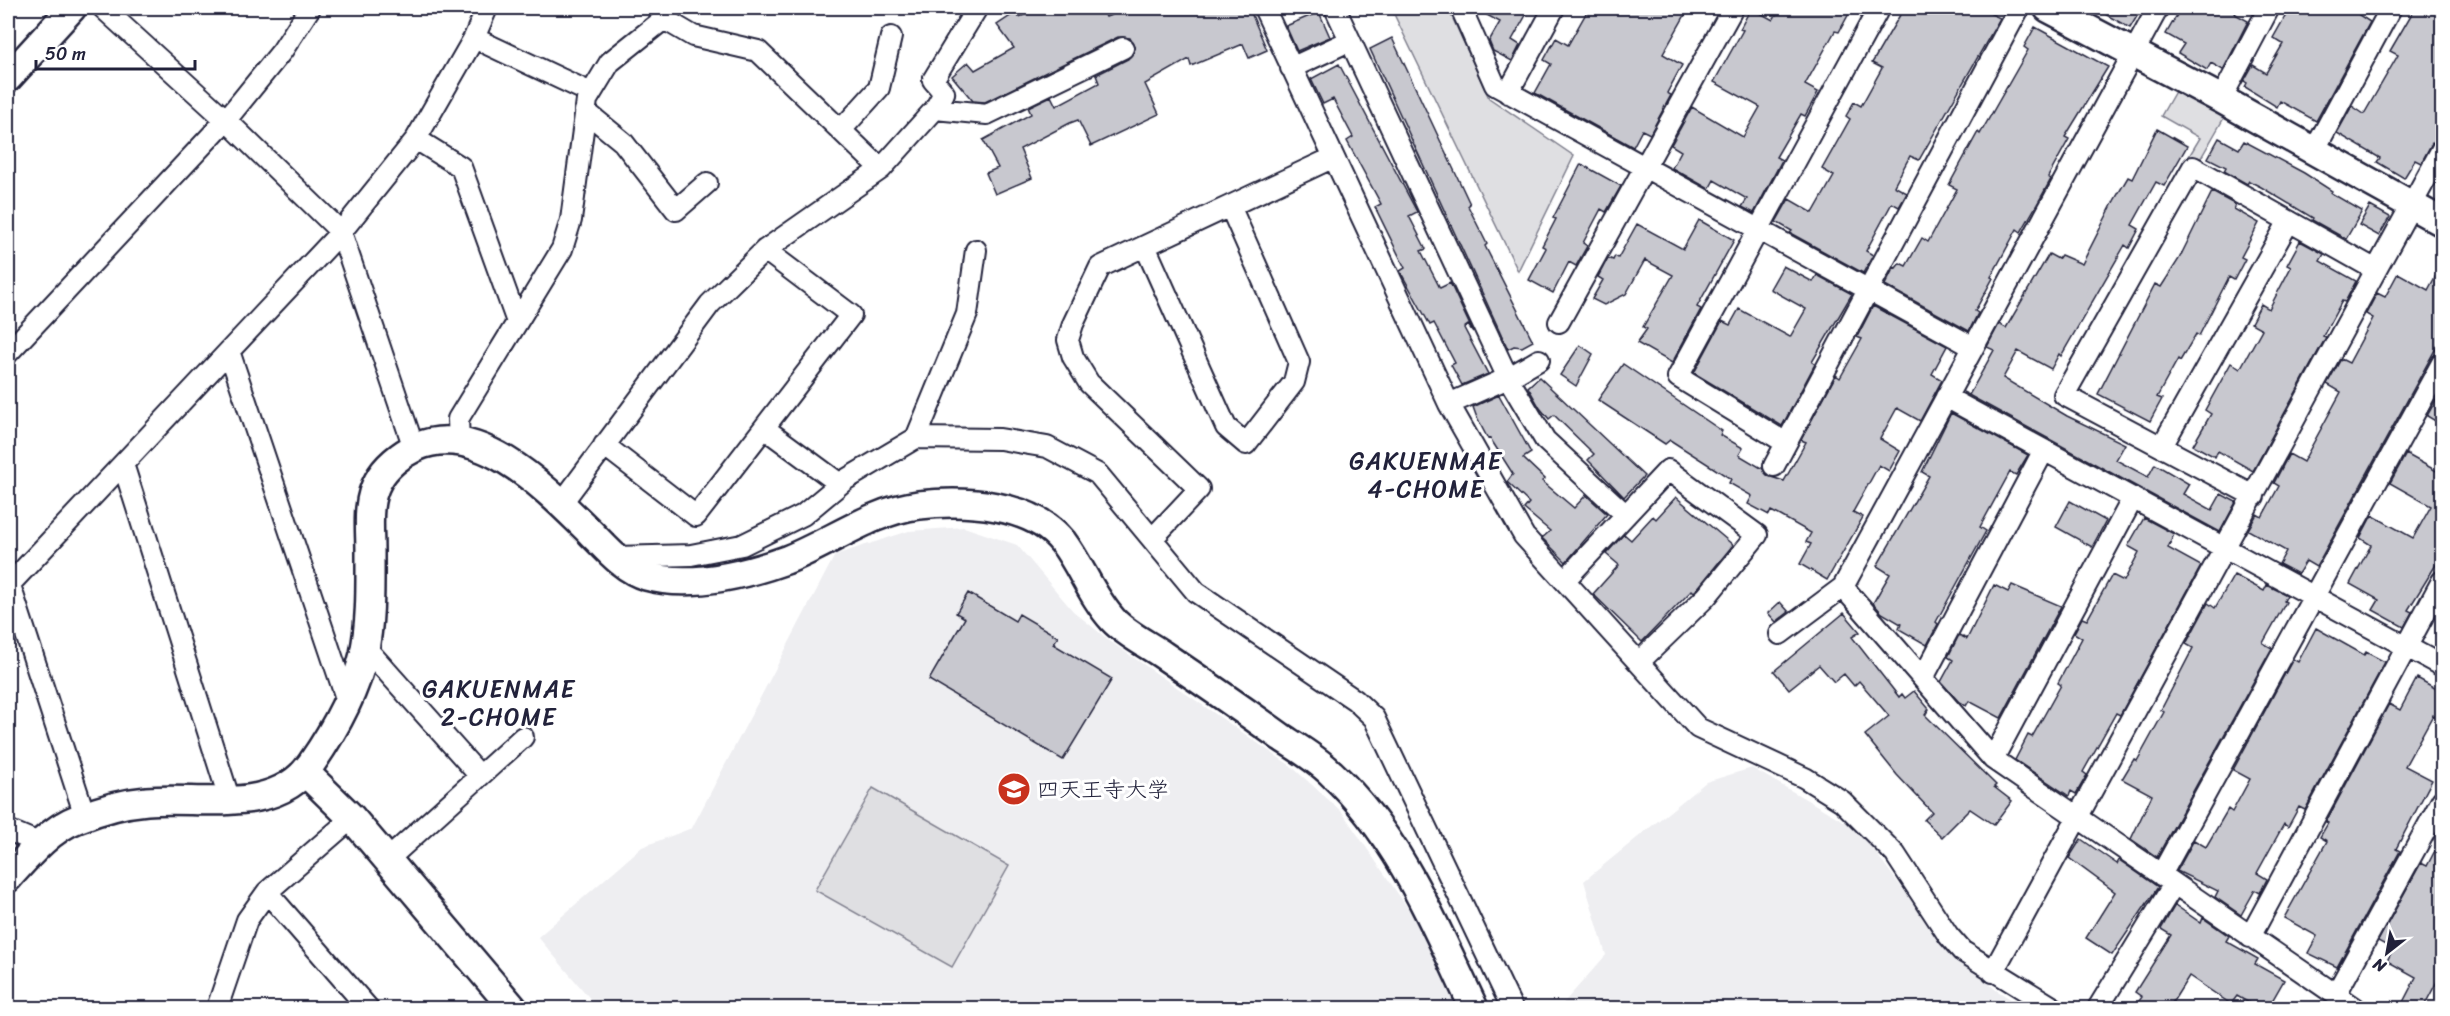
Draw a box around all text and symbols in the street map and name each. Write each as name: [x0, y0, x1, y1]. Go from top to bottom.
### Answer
scale bar: [36, 33, 195, 71]
text: 50 m: [45, 38, 86, 70]
district label: GAKUENMAE 4-CHOME: [1349, 440, 1503, 510]
district label: GAKUENMAE 2-CHOME: [422, 668, 576, 738]
place label: 四天王寺大学: [1037, 770, 1169, 809]
school or university icon: 四天王寺大学: [996, 771, 1032, 807]
north arrow: [2357, 923, 2417, 983]
text: N: [2367, 950, 2393, 981]

